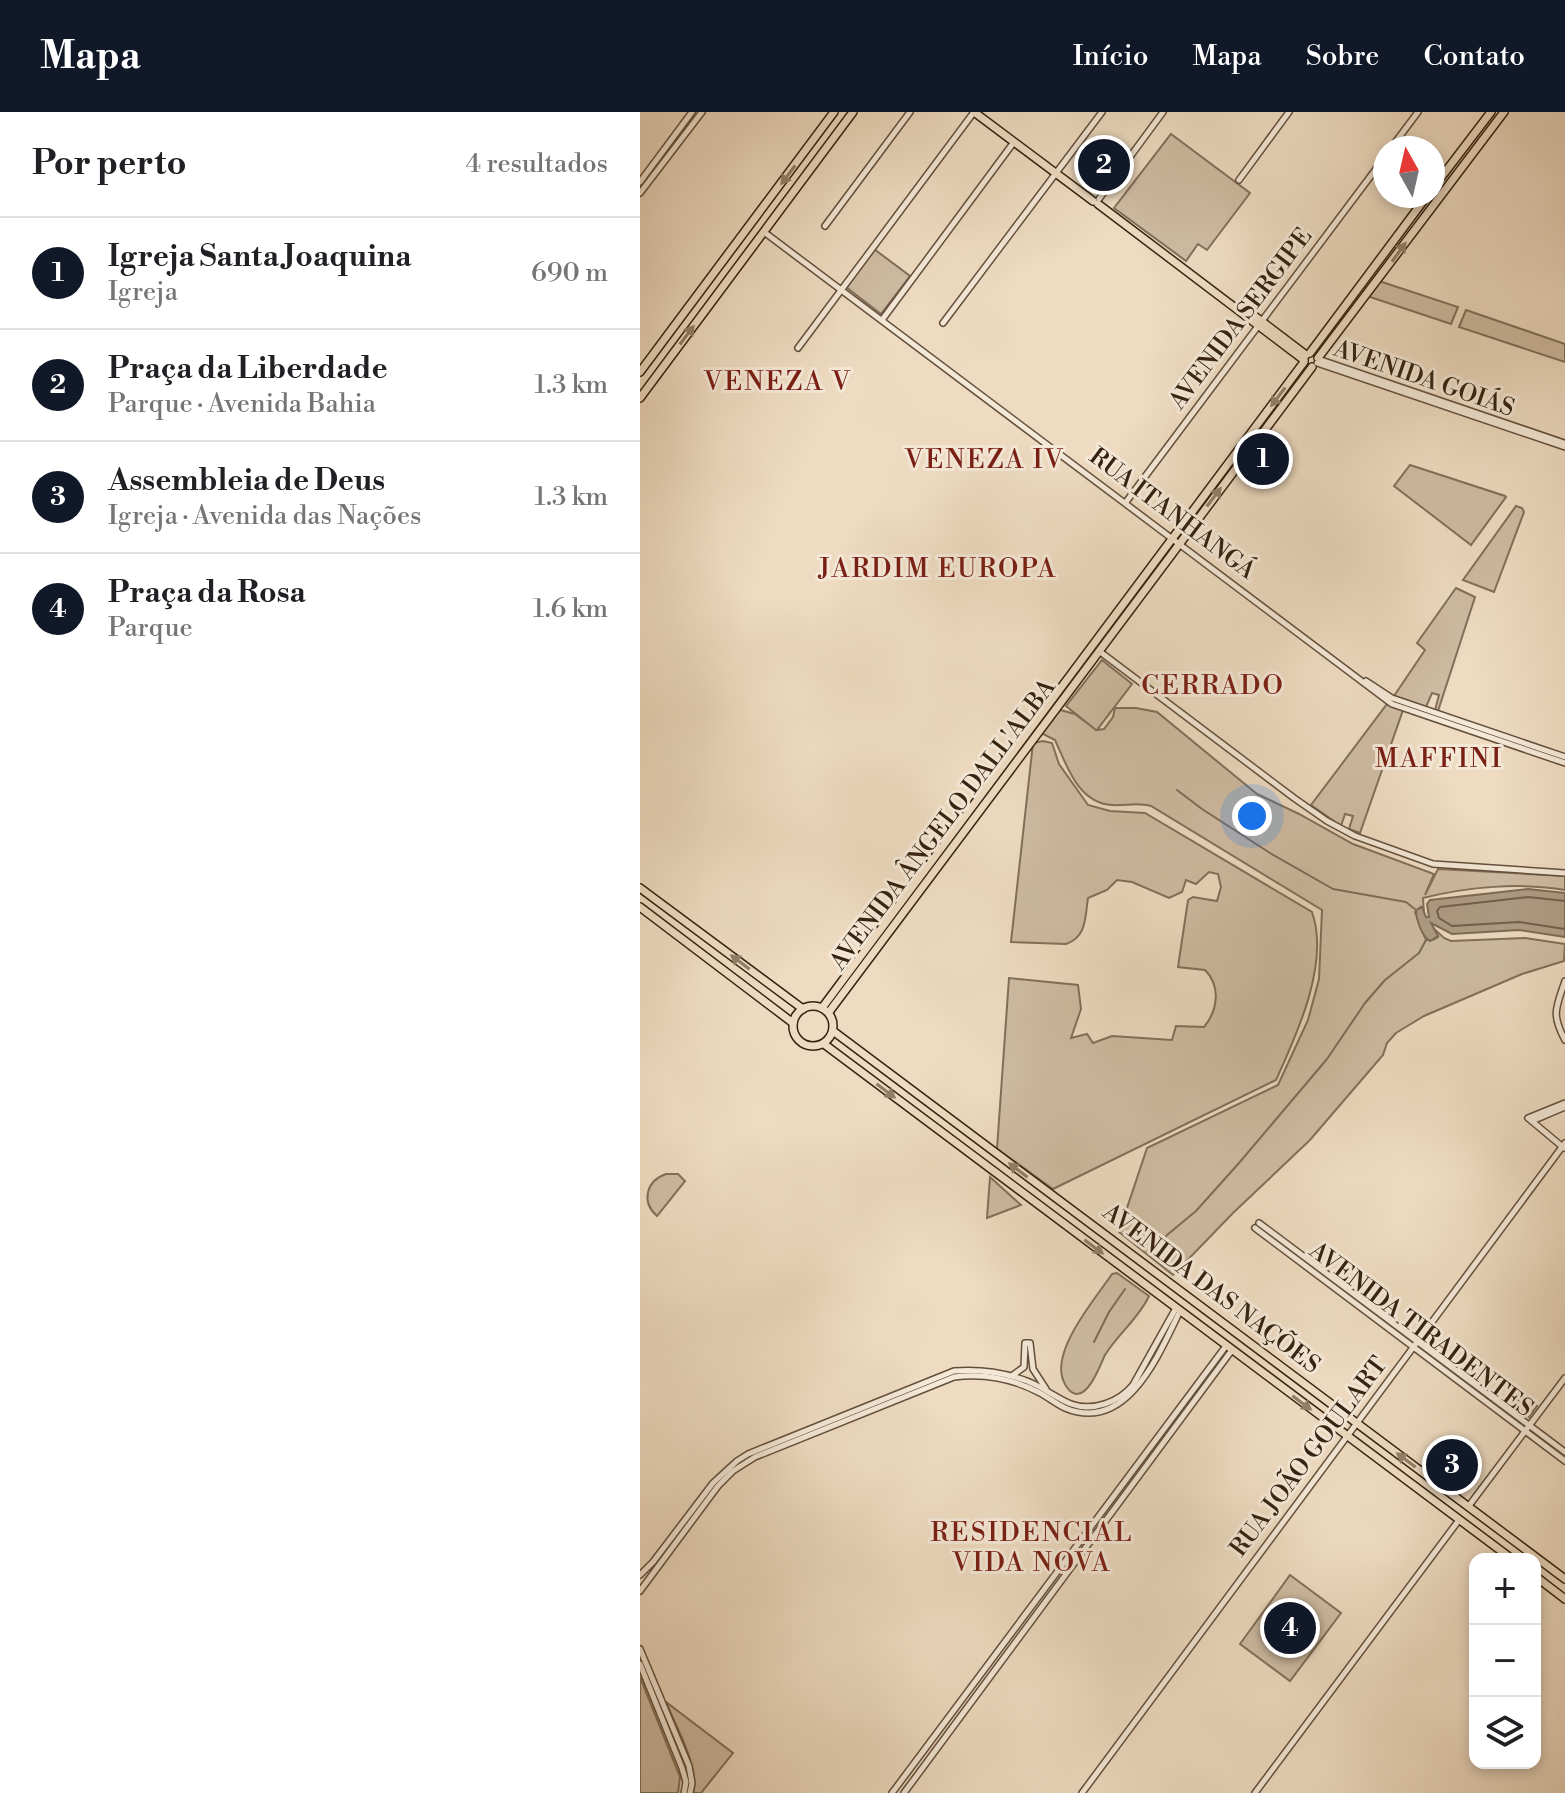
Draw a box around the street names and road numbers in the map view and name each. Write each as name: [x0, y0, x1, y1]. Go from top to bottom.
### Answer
street label: AVENIDA SERGIPE: [1162, 222, 1319, 417]
street label: AVENIDA GOIÁS: [1329, 333, 1519, 424]
street label: RUA ITANHANGÁ: [1083, 441, 1262, 587]
street label: AVENIDA ÂNGELO DALL'ALBA: [822, 672, 1063, 977]
street label: AVENIDA DAS NAÇÕES: [1096, 1196, 1326, 1381]
street label: AVENIDA TIRADENTES: [1302, 1235, 1539, 1424]
street label: RUA JOÃO GOULART: [1223, 1350, 1394, 1563]

